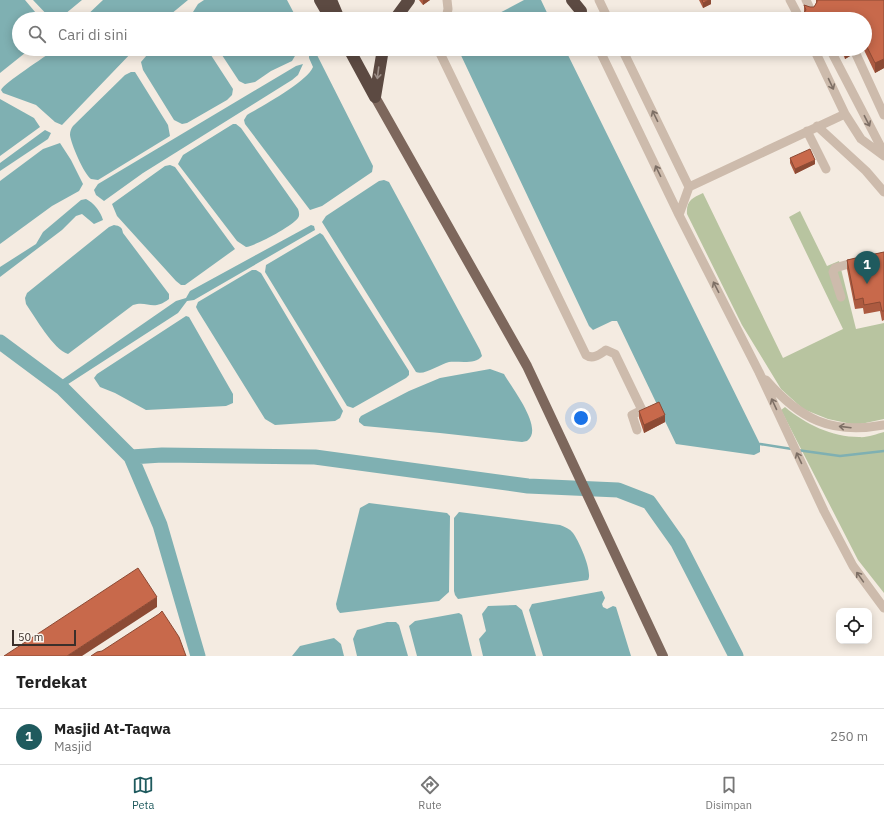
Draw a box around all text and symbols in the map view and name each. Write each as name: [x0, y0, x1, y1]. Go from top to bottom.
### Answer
search box: [12, 12, 872, 56]
icon: search: [26, 23, 48, 45]
text: Cari di sini: [58, 25, 127, 44]
one-way arrow: [374, 66, 382, 79]
one-way arrow: [828, 78, 835, 90]
one-way arrow: [651, 110, 658, 122]
one-way arrow: [864, 115, 872, 127]
one-way arrow: [654, 165, 661, 177]
pin: 1: [854, 251, 880, 284]
one-way arrow: [712, 282, 719, 294]
one-way arrow: [770, 398, 777, 410]
your location: [571, 408, 591, 428]
one-way arrow: [839, 423, 852, 431]
one-way arrow: [795, 452, 802, 464]
one-way arrow: [856, 571, 864, 582]
map controls: [836, 608, 872, 644]
button: locate: [836, 608, 872, 644]
scale bar: [12, 628, 76, 647]
text: 50 m: [18, 630, 43, 644]
text: Terdekat: [16, 671, 87, 693]
text: Masjid At-Taqwa: [54, 719, 171, 738]
text: 1: [25, 728, 33, 745]
text: 250 m: [830, 728, 868, 745]
text: Masjid: [54, 738, 92, 755]
tab: Peta: [132, 774, 154, 812]
tab: Rute: [418, 774, 442, 812]
tab: Disimpan: [706, 774, 752, 812]

